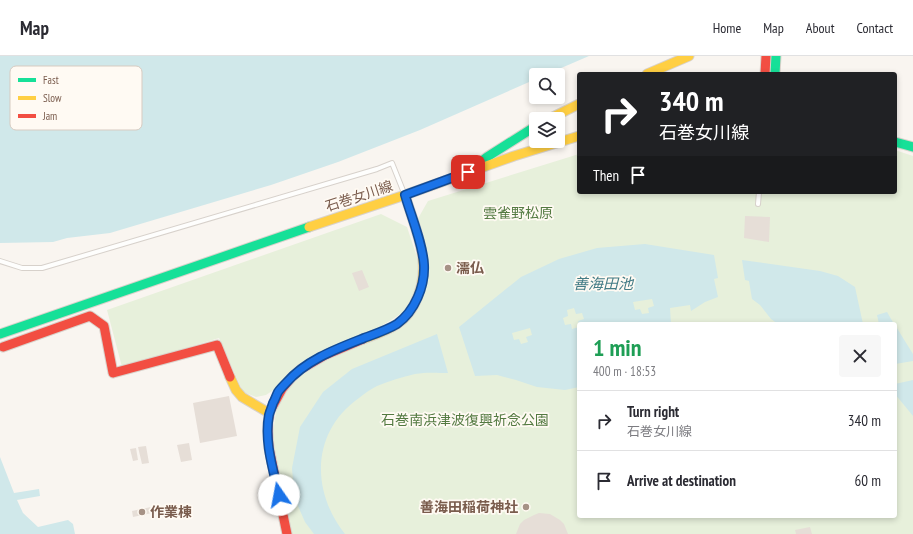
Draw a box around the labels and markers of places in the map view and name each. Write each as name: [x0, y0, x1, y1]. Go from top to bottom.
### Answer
pin: [451, 155, 485, 189]
place label: 濡仏: [456, 259, 484, 277]
marker: 濡仏: [443, 263, 453, 273]
place label: 善海田稲荷神社: [420, 498, 518, 516]
marker: 善海田稲荷神社: [521, 502, 531, 512]
place label: 作業棟: [150, 503, 192, 521]
marker: 作業棟: [137, 507, 147, 517]

